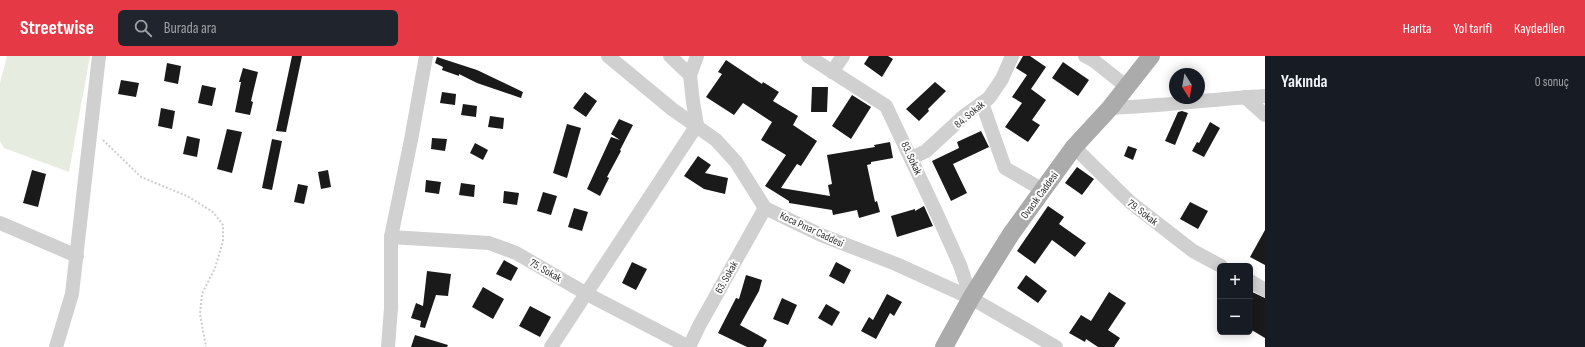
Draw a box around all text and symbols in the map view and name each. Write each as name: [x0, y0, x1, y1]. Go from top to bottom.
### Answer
search box: [118, 10, 398, 46]
text: Streetwise: [20, 17, 94, 40]
icon: search: [132, 17, 154, 39]
text: Burada ara: [164, 19, 217, 38]
text: Harita: [1403, 20, 1431, 37]
text: Yol tarifi: [1453, 20, 1492, 37]
text: Kaydedilen: [1514, 20, 1565, 37]
north arrow: [1169, 68, 1205, 104]
text: Yakında: [1281, 72, 1328, 92]
text: 0 sonuç: [1535, 74, 1569, 90]
street label: 84. Sokak: [952, 98, 988, 131]
street label: 83. Sokak: [898, 140, 925, 178]
street label: Ovacık Caddesi: [1018, 169, 1061, 221]
street label: 79. Sokak: [1125, 197, 1161, 229]
street label: Koca Pınar Caddesi: [778, 209, 846, 250]
street label: 75. Sokak: [528, 256, 565, 285]
street label: 63. Sokak: [712, 258, 741, 296]
map controls: [1217, 263, 1253, 335]
button: +: [1217, 263, 1253, 299]
button: −: [1217, 299, 1253, 335]

